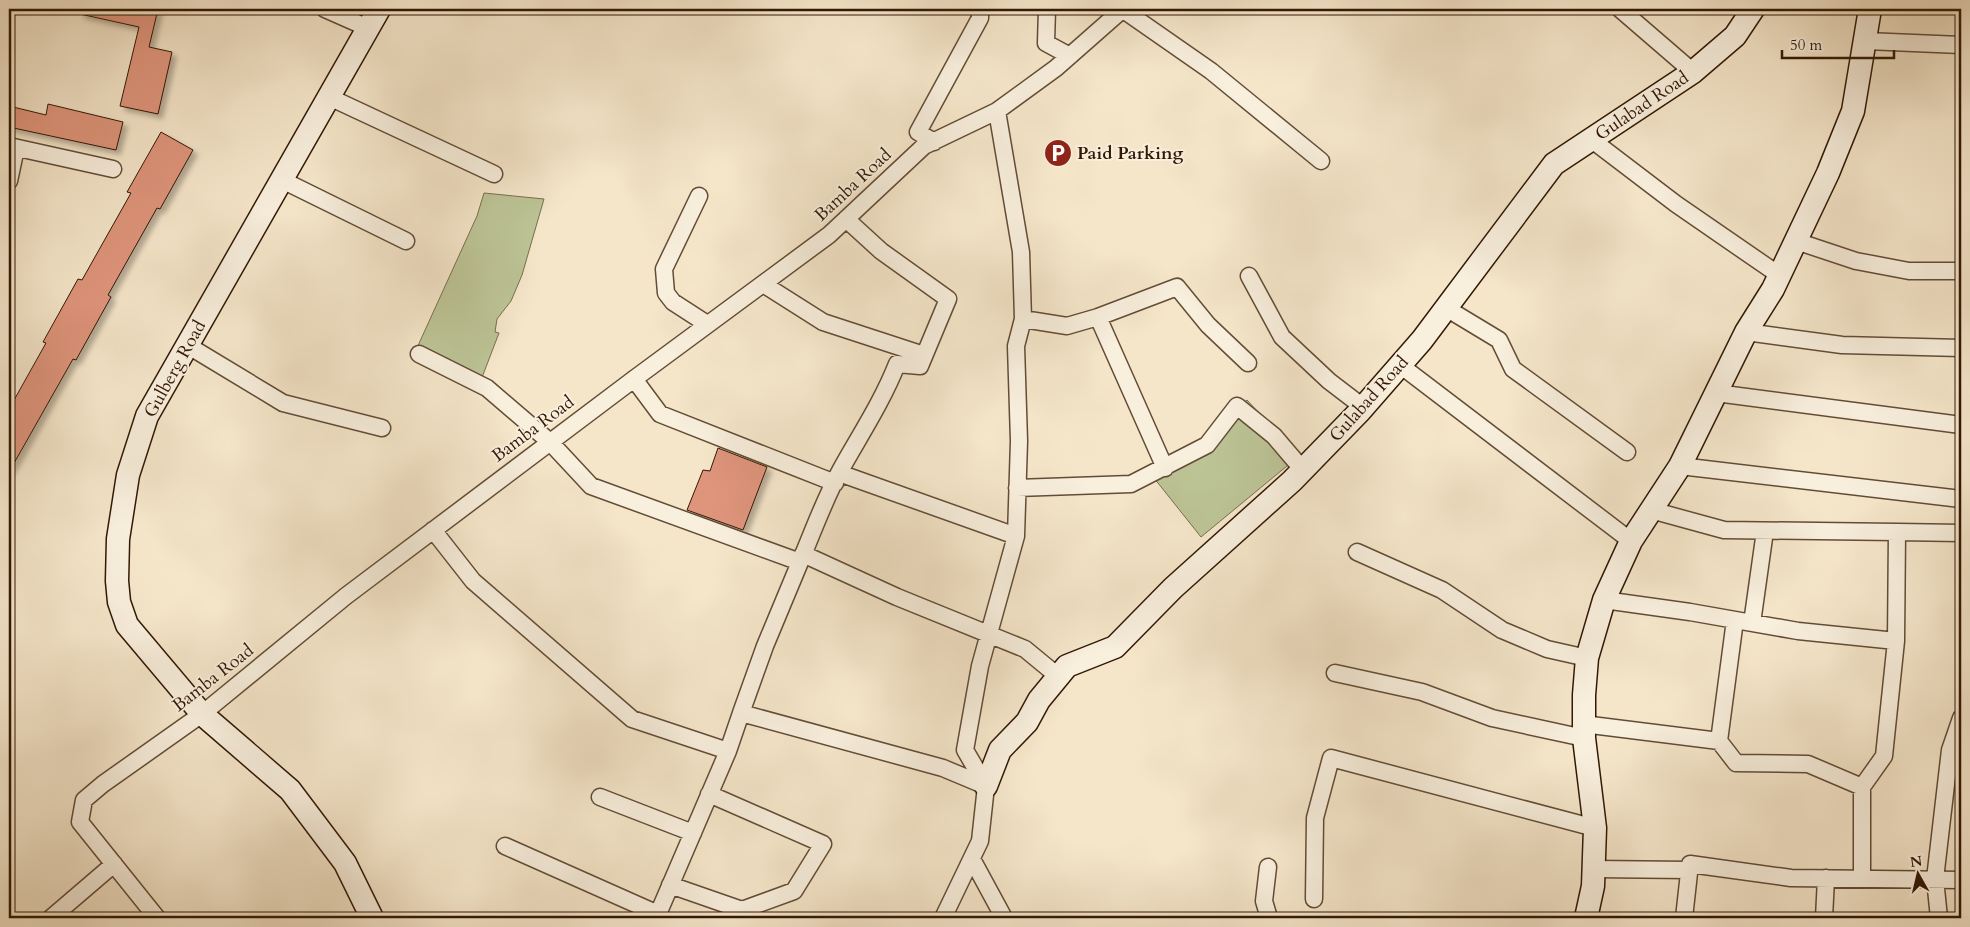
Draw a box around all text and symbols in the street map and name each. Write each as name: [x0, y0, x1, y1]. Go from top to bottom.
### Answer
scale bar: [1782, 28, 1895, 60]
text: 50 m: [1790, 35, 1822, 55]
street label: Gulabad Road: [1590, 65, 1694, 147]
parking icon: Paid Parking: [1043, 138, 1073, 168]
place label: Paid Parking: [1077, 141, 1184, 166]
street label: Bamba Road: [809, 142, 897, 227]
street label: Gulberg Road: [138, 316, 212, 422]
street label: Gulabad Road: [1324, 350, 1415, 447]
street label: Bamba Road: [487, 390, 580, 468]
street label: Bamba Road: [167, 638, 259, 718]
north arrow: [1892, 850, 1942, 900]
text: N: [1909, 851, 1924, 872]

